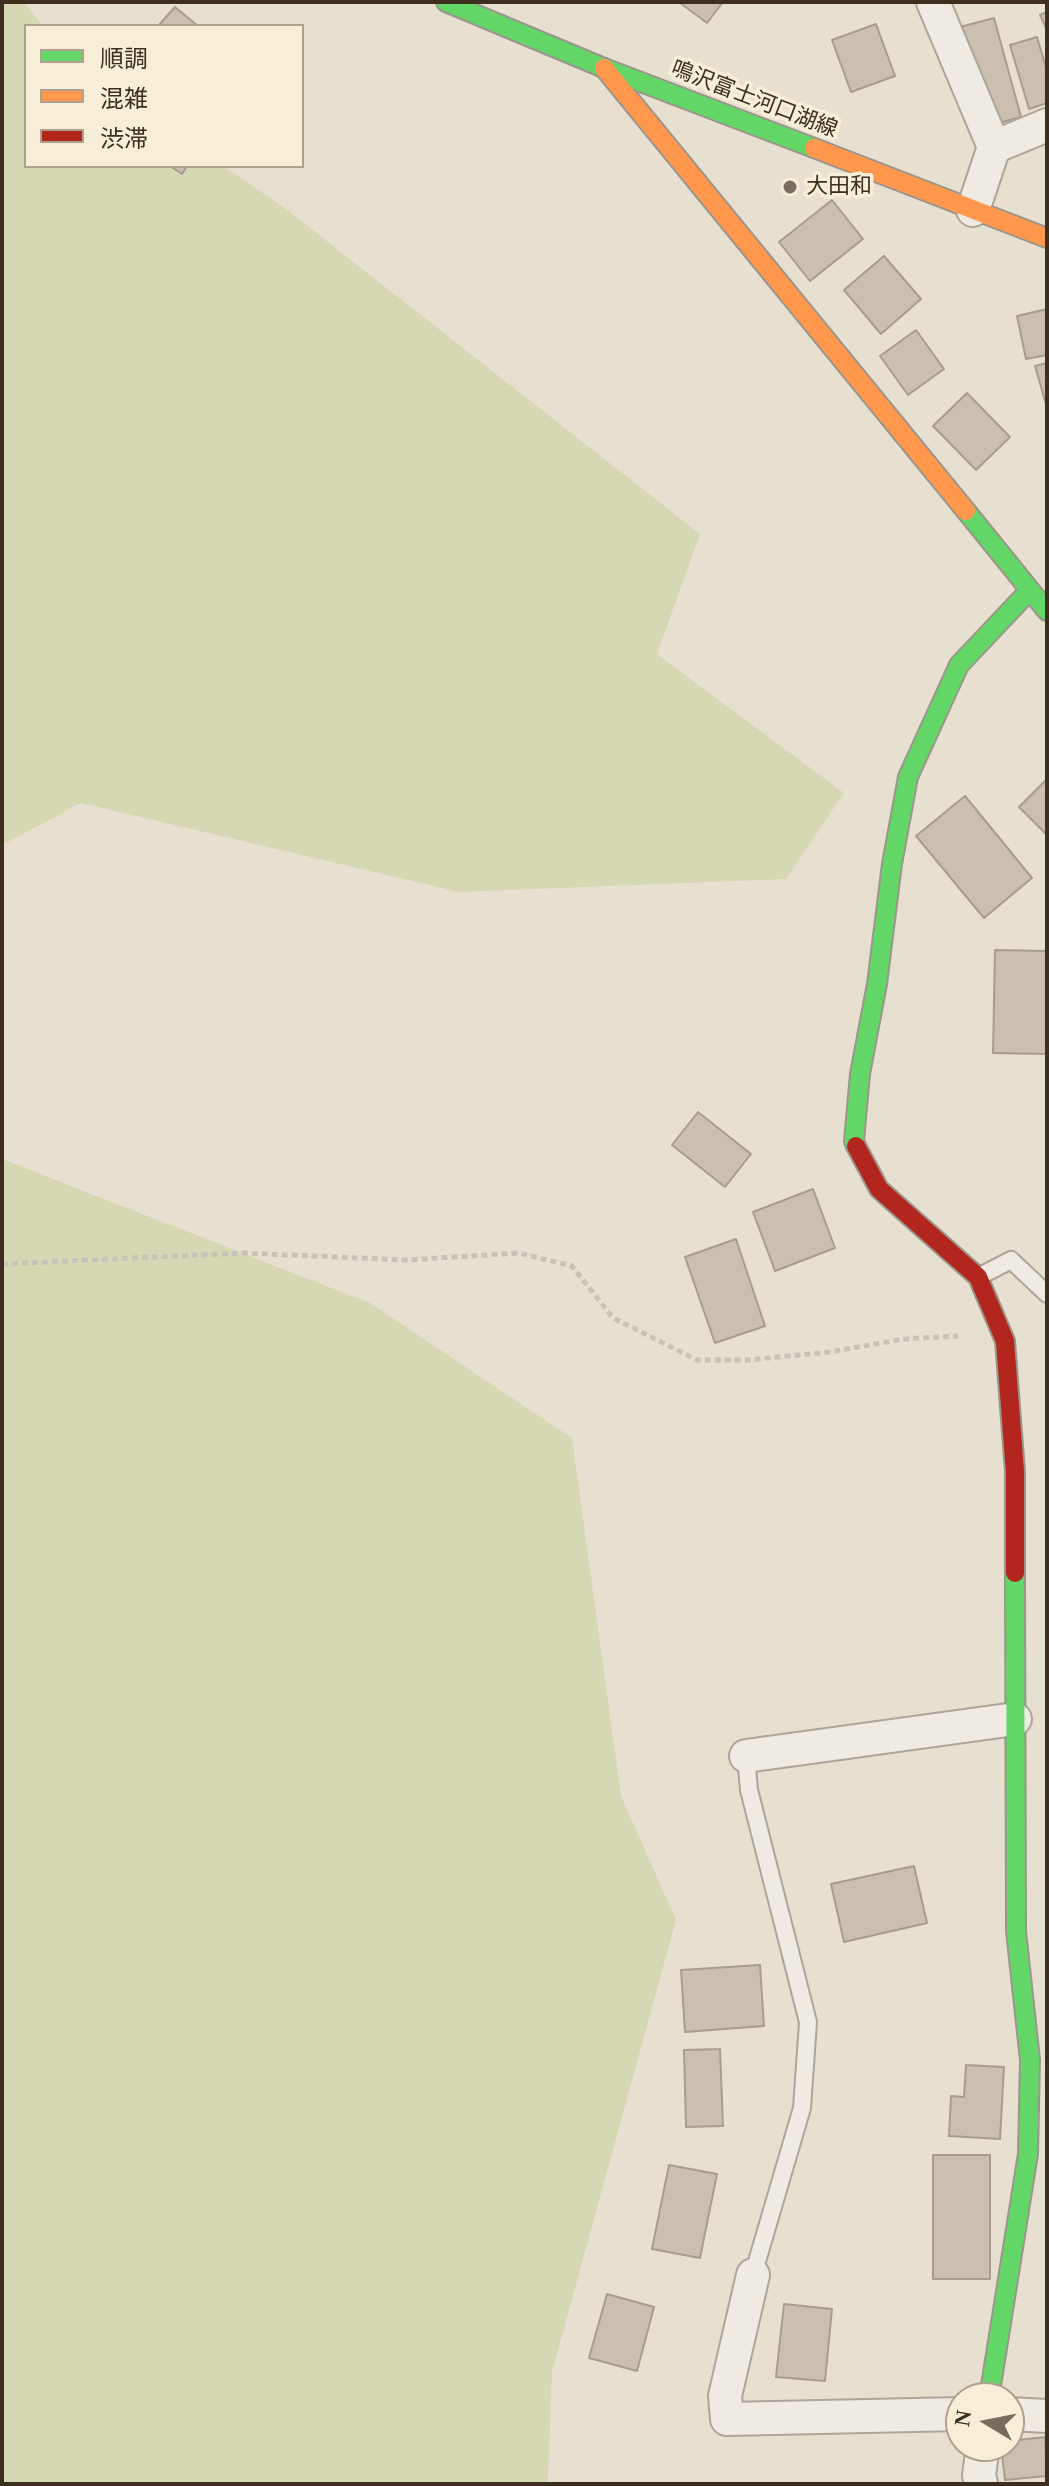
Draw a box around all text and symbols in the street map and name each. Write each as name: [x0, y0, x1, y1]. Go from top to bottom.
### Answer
legend: [24, 24, 304, 168]
text: 順調: [100, 46, 148, 72]
street label: 鳴沢富士河口湖線: [667, 56, 841, 144]
text: 混雑: [100, 86, 148, 112]
text: 渋滞: [100, 126, 148, 152]
place label: 大田和: [806, 174, 872, 200]
marker: 大田和: [781, 178, 799, 196]
north arrow: [945, 2382, 1025, 2462]
text: N: [949, 2408, 977, 2428]

